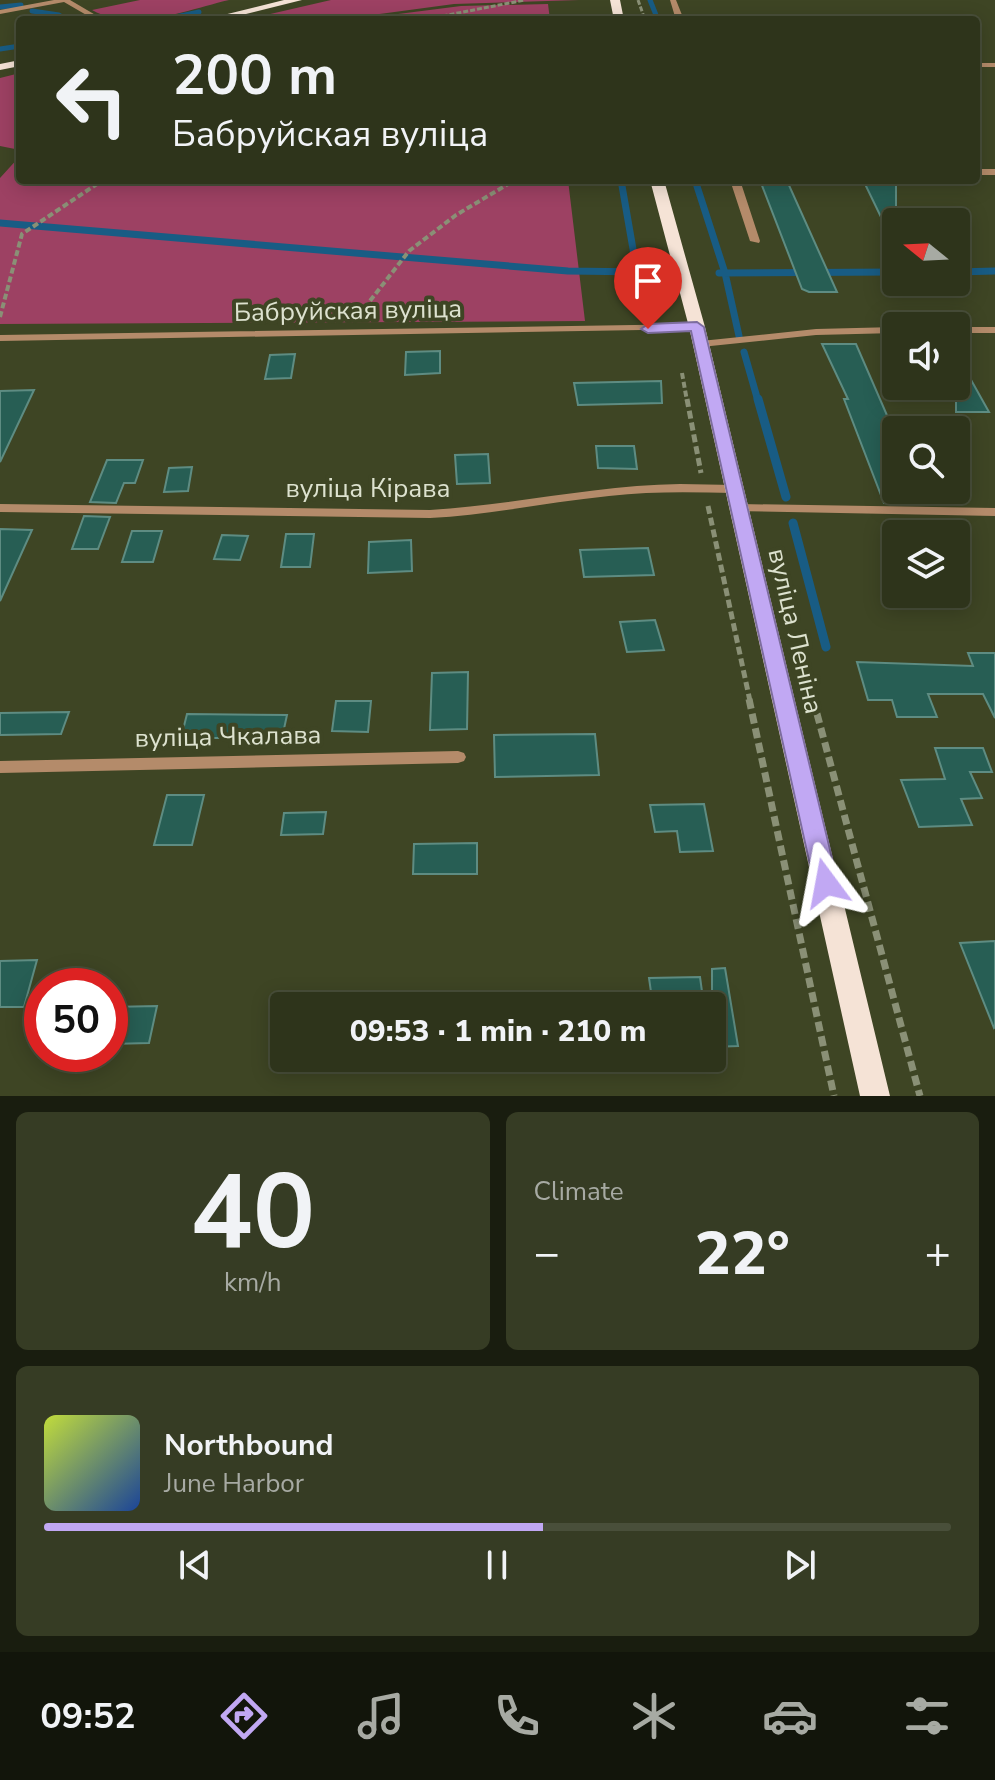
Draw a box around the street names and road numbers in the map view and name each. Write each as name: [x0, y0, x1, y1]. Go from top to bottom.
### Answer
street label: Бабруйская вуліца: [233, 291, 463, 330]
street label: вуліца Кірава: [285, 471, 451, 506]
street label: вуліца Леніна: [759, 545, 832, 717]
street label: вуліца Чкалава: [134, 717, 322, 756]

